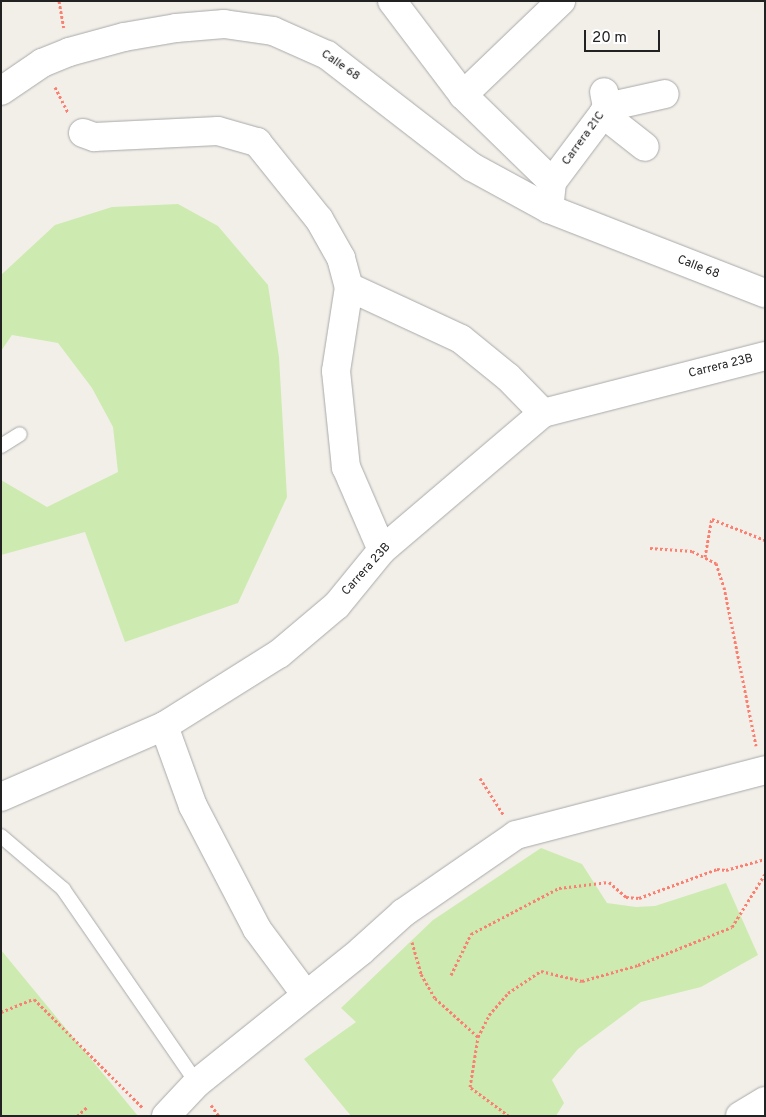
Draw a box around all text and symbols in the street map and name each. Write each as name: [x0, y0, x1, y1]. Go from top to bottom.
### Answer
scale bar: [586, 20, 662, 52]
text: 20 m: [592, 29, 627, 48]
street label: Calle 68: [318, 47, 362, 85]
street label: Carrera 21C: [560, 109, 608, 169]
street label: Calle 68: [675, 253, 721, 283]
street label: Carrera 23B: [687, 352, 755, 382]
street label: Carrera 23B: [340, 541, 394, 599]

